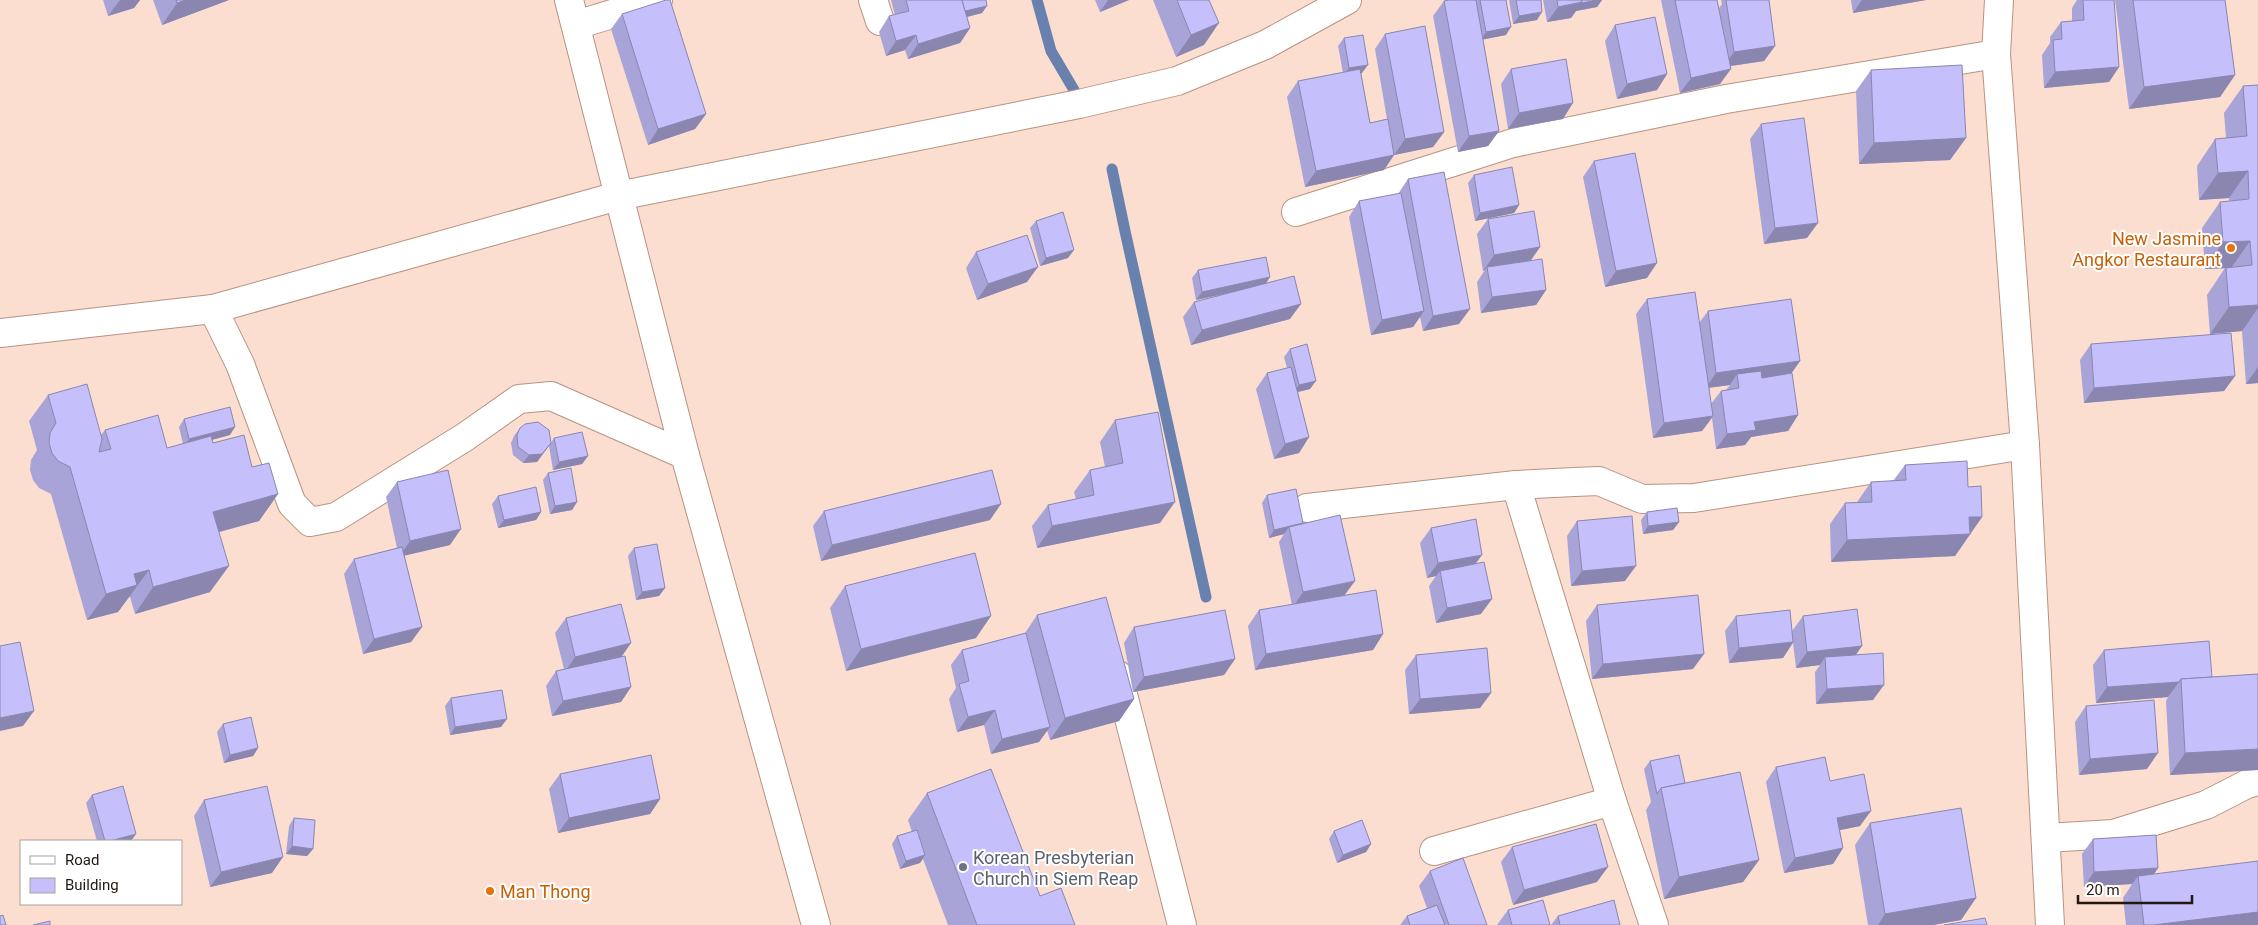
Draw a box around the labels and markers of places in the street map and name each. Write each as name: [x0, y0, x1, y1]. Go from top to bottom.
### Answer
place label: New Jasmine Angkor Restaurant: [2072, 228, 2221, 270]
marker: New Jasmine Angkor Restaurant: [2225, 242, 2237, 254]
place label: Korean Presbyterian Church in Siem Reap: [973, 847, 1138, 889]
marker: Korean Presbyterian Church in Siem Reap: [957, 861, 969, 873]
place label: Man Thong: [500, 881, 591, 902]
marker: Man Thong: [484, 885, 496, 897]

